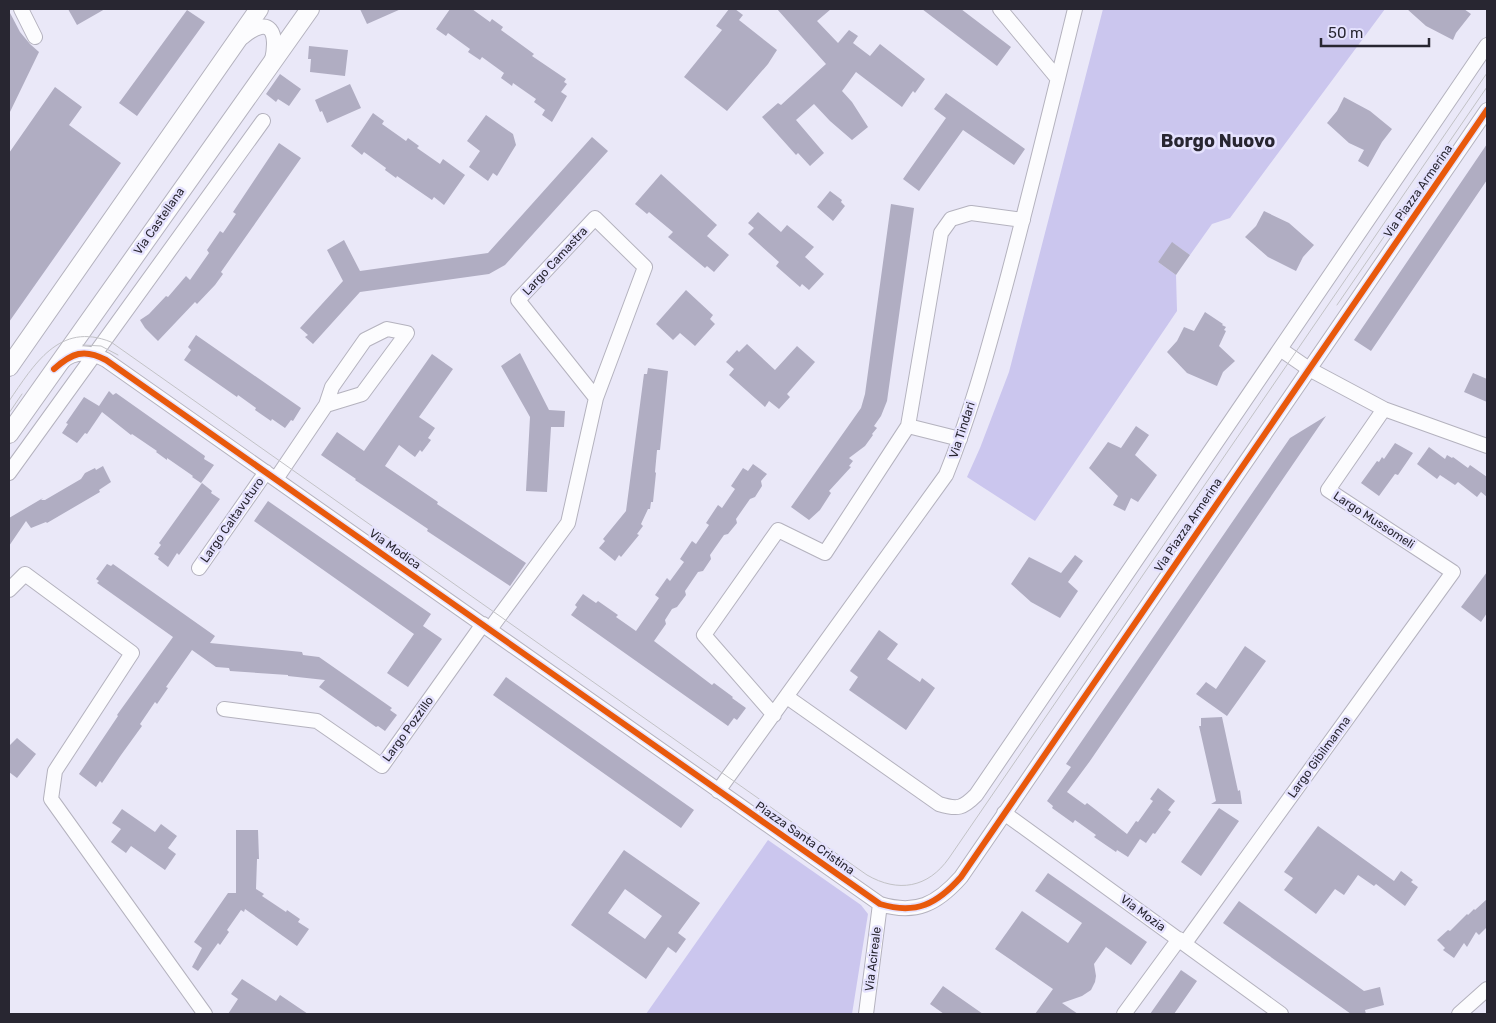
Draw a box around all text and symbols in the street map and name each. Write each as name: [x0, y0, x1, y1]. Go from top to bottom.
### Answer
scale bar: [1321, 15, 1428, 47]
text: 50 m: [1328, 24, 1363, 42]
district label: Borgo Nuovo: [1161, 130, 1275, 152]
street label: Via Piazza Armerina: [1381, 142, 1455, 240]
street label: Via Castellana: [131, 185, 187, 257]
street label: Largo Camastra: [520, 224, 590, 298]
street label: Via Tindari: [946, 400, 978, 460]
street label: Largo Caltavuturo: [197, 475, 267, 565]
street label: Via Piazza Armerina: [1151, 475, 1225, 575]
street label: Largo Mussomeli: [1331, 489, 1417, 551]
street label: Via Modica: [366, 526, 424, 572]
street label: Largo Pozzillo: [380, 694, 436, 764]
street label: Largo Gibilmanna: [1285, 714, 1353, 800]
street label: Piazza Santa Cristina: [753, 799, 857, 877]
street label: Via Mozia: [1118, 892, 1168, 934]
street label: Via Acireale: [862, 926, 884, 992]

